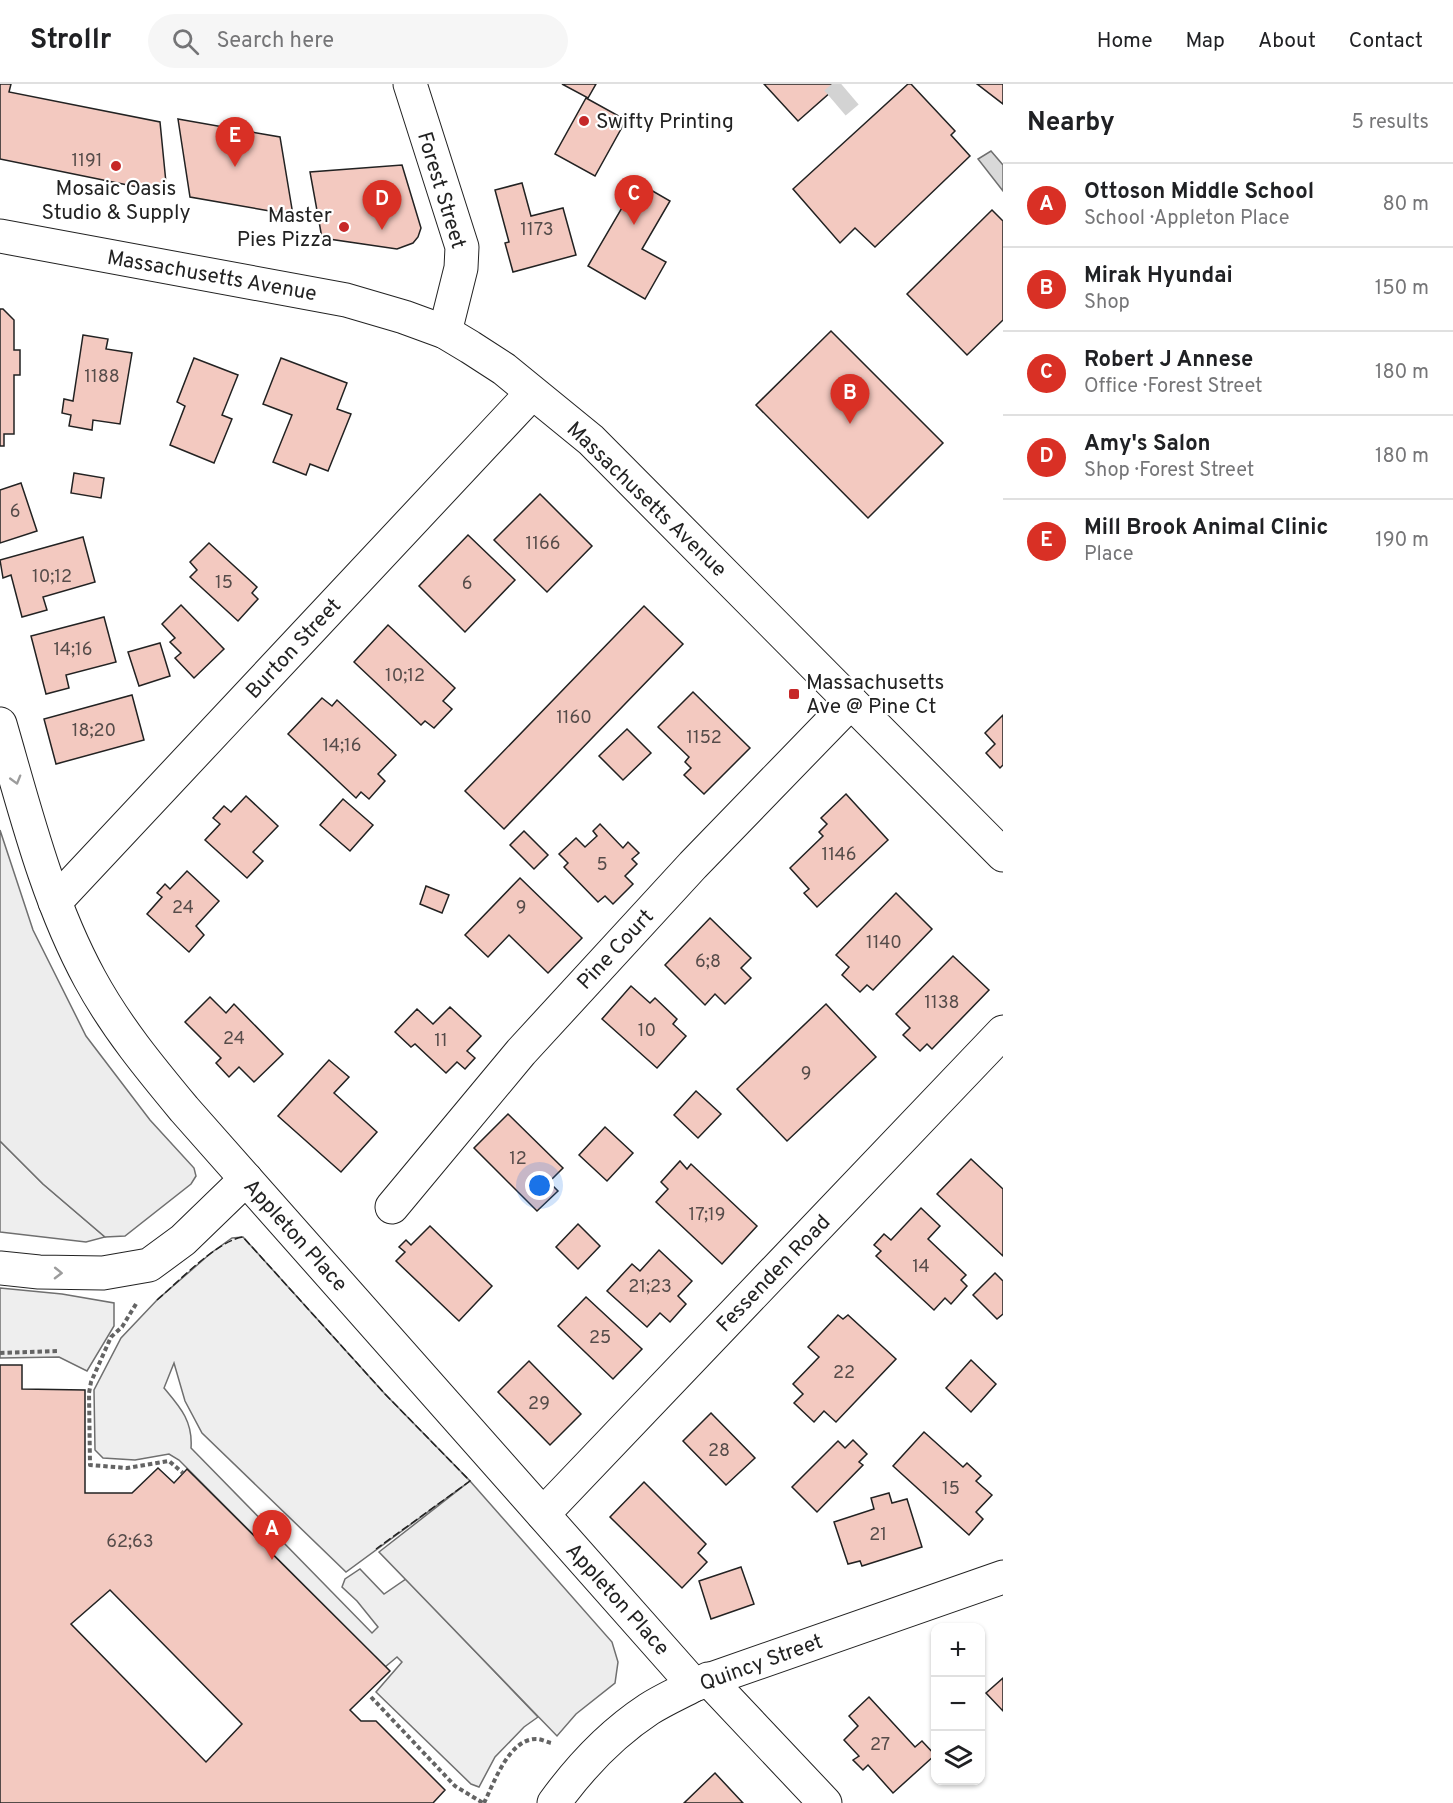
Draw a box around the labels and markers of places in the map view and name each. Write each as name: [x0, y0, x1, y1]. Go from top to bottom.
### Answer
place label: Swifty Printing: [596, 109, 734, 136]
marker: Swifty Printing: [577, 114, 591, 128]
pin: E: [216, 118, 254, 167]
marker: Mosaic Oasis Studio & Supply: [109, 159, 123, 173]
place label: Mosaic Oasis Studio & Supply: [41, 176, 191, 227]
pin: C: [614, 176, 654, 225]
pin: D: [362, 180, 401, 230]
place label: Master Pies Pizza: [237, 203, 332, 254]
marker: Master Pies Pizza: [337, 220, 351, 234]
pin: B: [830, 374, 870, 424]
place label: Massachusetts Ave @ Pine Ct: [806, 670, 944, 721]
marker: Massachusetts Ave @ Pine Ct: [787, 687, 801, 701]
pin: A: [252, 1510, 292, 1560]

